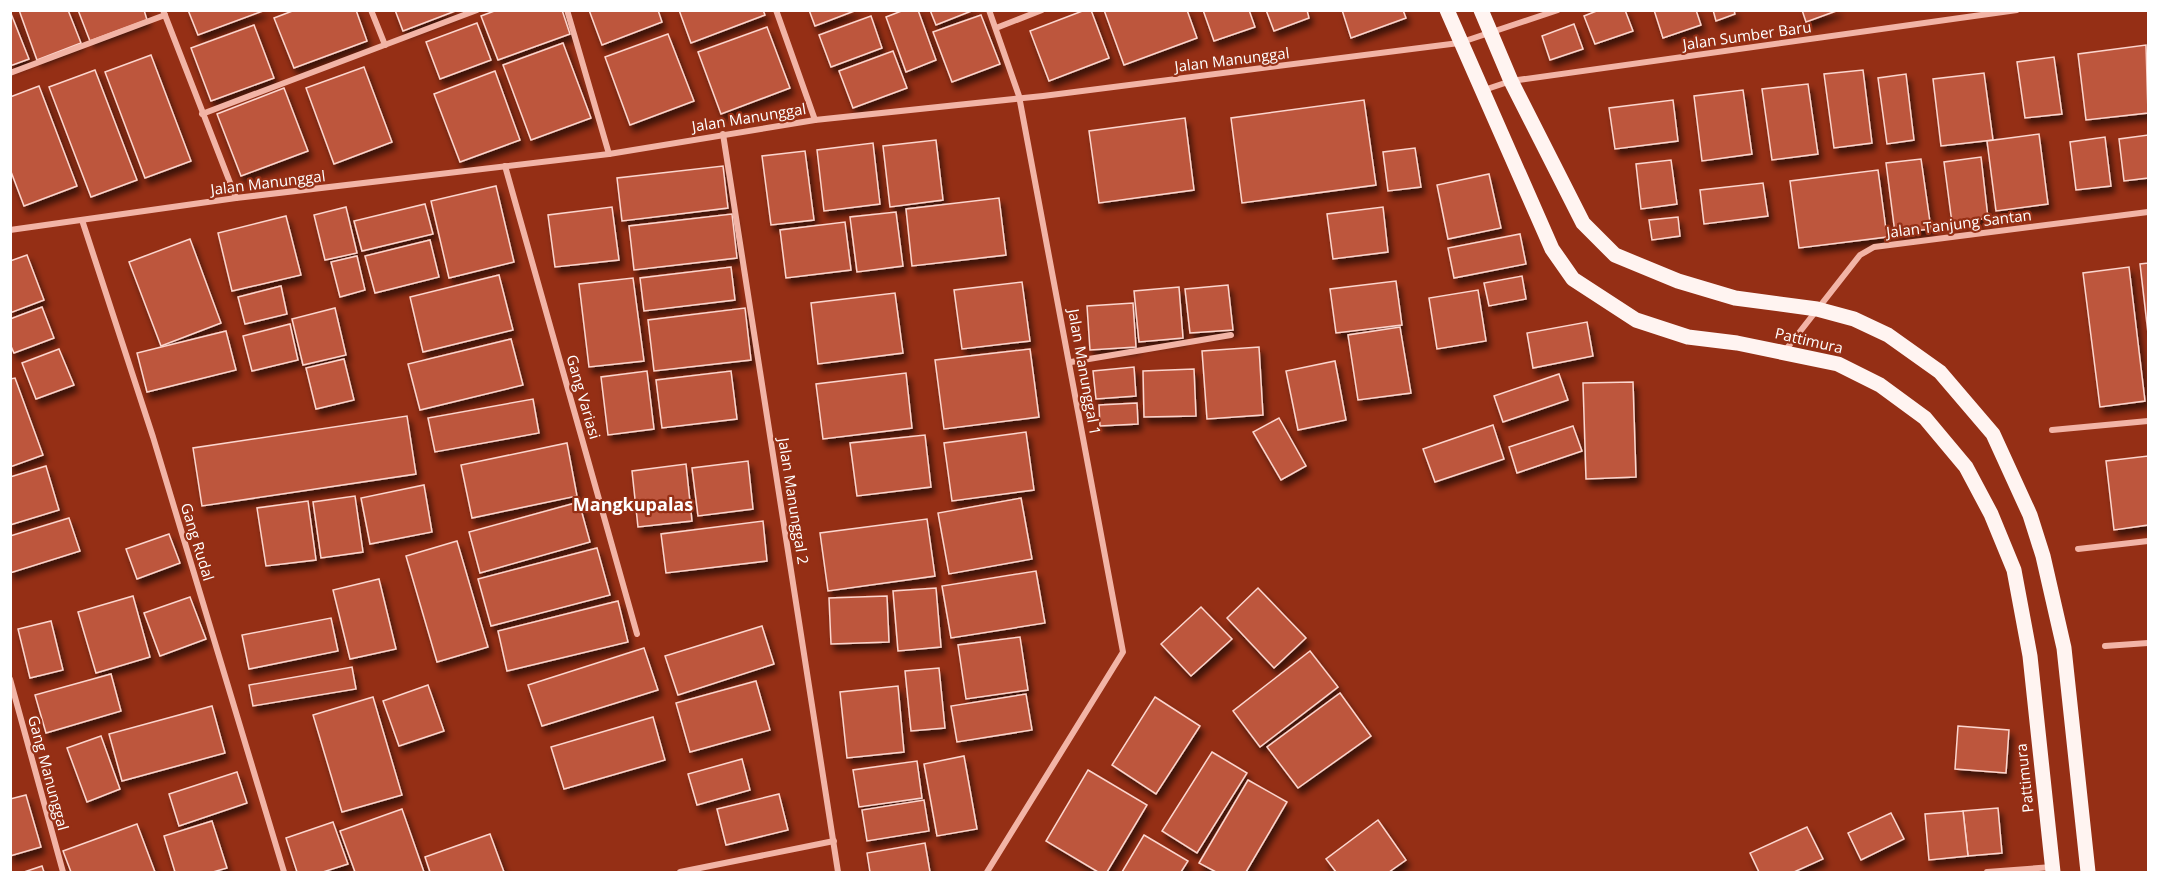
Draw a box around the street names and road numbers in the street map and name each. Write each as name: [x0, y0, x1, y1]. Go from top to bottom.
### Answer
street label: Jalan Sumber Baru: [1679, 16, 1813, 54]
street label: Jalan Manunggal: [1171, 42, 1290, 76]
street label: Jalan Manunggal: [688, 98, 807, 136]
street label: Jalan Manunggal: [207, 165, 326, 199]
street label: Jalan Tanjung Santan: [1883, 204, 2033, 242]
street label: Jalan Manunggal 1: [1064, 305, 1106, 437]
street label: Pattimura: [1773, 322, 1845, 358]
street label: Gang Variasi: [562, 352, 606, 441]
street label: Jalan Manunggal 2: [774, 434, 814, 566]
street label: Gang Rudal: [177, 500, 219, 583]
street label: Gang Manunggal: [24, 713, 74, 832]
street label: Pattimura: [2010, 743, 2038, 814]

